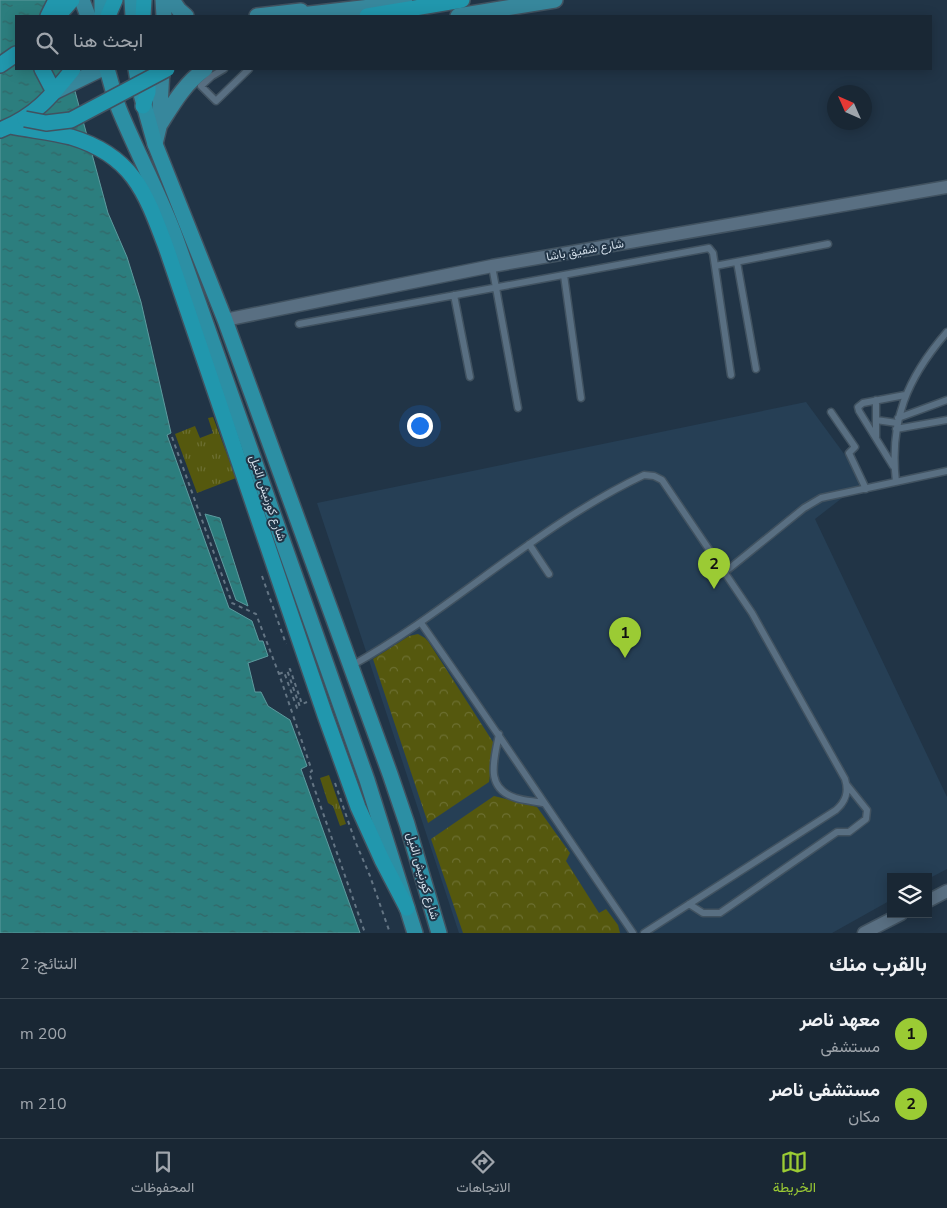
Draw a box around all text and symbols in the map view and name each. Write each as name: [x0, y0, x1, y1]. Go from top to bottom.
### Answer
search box: [15, 15, 932, 70]
text: ابحث هنا: [73, 28, 143, 54]
icon: search: [33, 29, 61, 57]
north arrow: [827, 85, 872, 130]
street label: شارع شفيق باشا: [545, 235, 625, 266]
your location: [407, 413, 433, 439]
street label: شارع كورنيش النيل: [245, 453, 290, 543]
pin: 2: [698, 548, 730, 589]
pin: 1: [609, 617, 641, 658]
street label: شارع كورنيش النيل: [402, 831, 443, 922]
map controls: [887, 873, 932, 918]
button: layers: [887, 873, 932, 918]
text: بالقرب منك: [829, 950, 927, 978]
text: النتائج: 2: [20, 953, 77, 975]
text: معهد ناصر: [799, 1007, 880, 1033]
text: 200 m: [20, 1023, 67, 1045]
text: 1: [906, 1023, 916, 1045]
text: مستشفى: [820, 1036, 880, 1058]
text: مستشفى ناصر: [769, 1077, 880, 1103]
text: 210 m: [20, 1093, 67, 1115]
text: 2: [906, 1093, 916, 1115]
text: مكان: [848, 1106, 880, 1128]
tab: المحفوظات: [131, 1148, 194, 1200]
tab: الاتجاهات: [456, 1148, 511, 1200]
tab: الخريطة: [773, 1148, 816, 1200]

